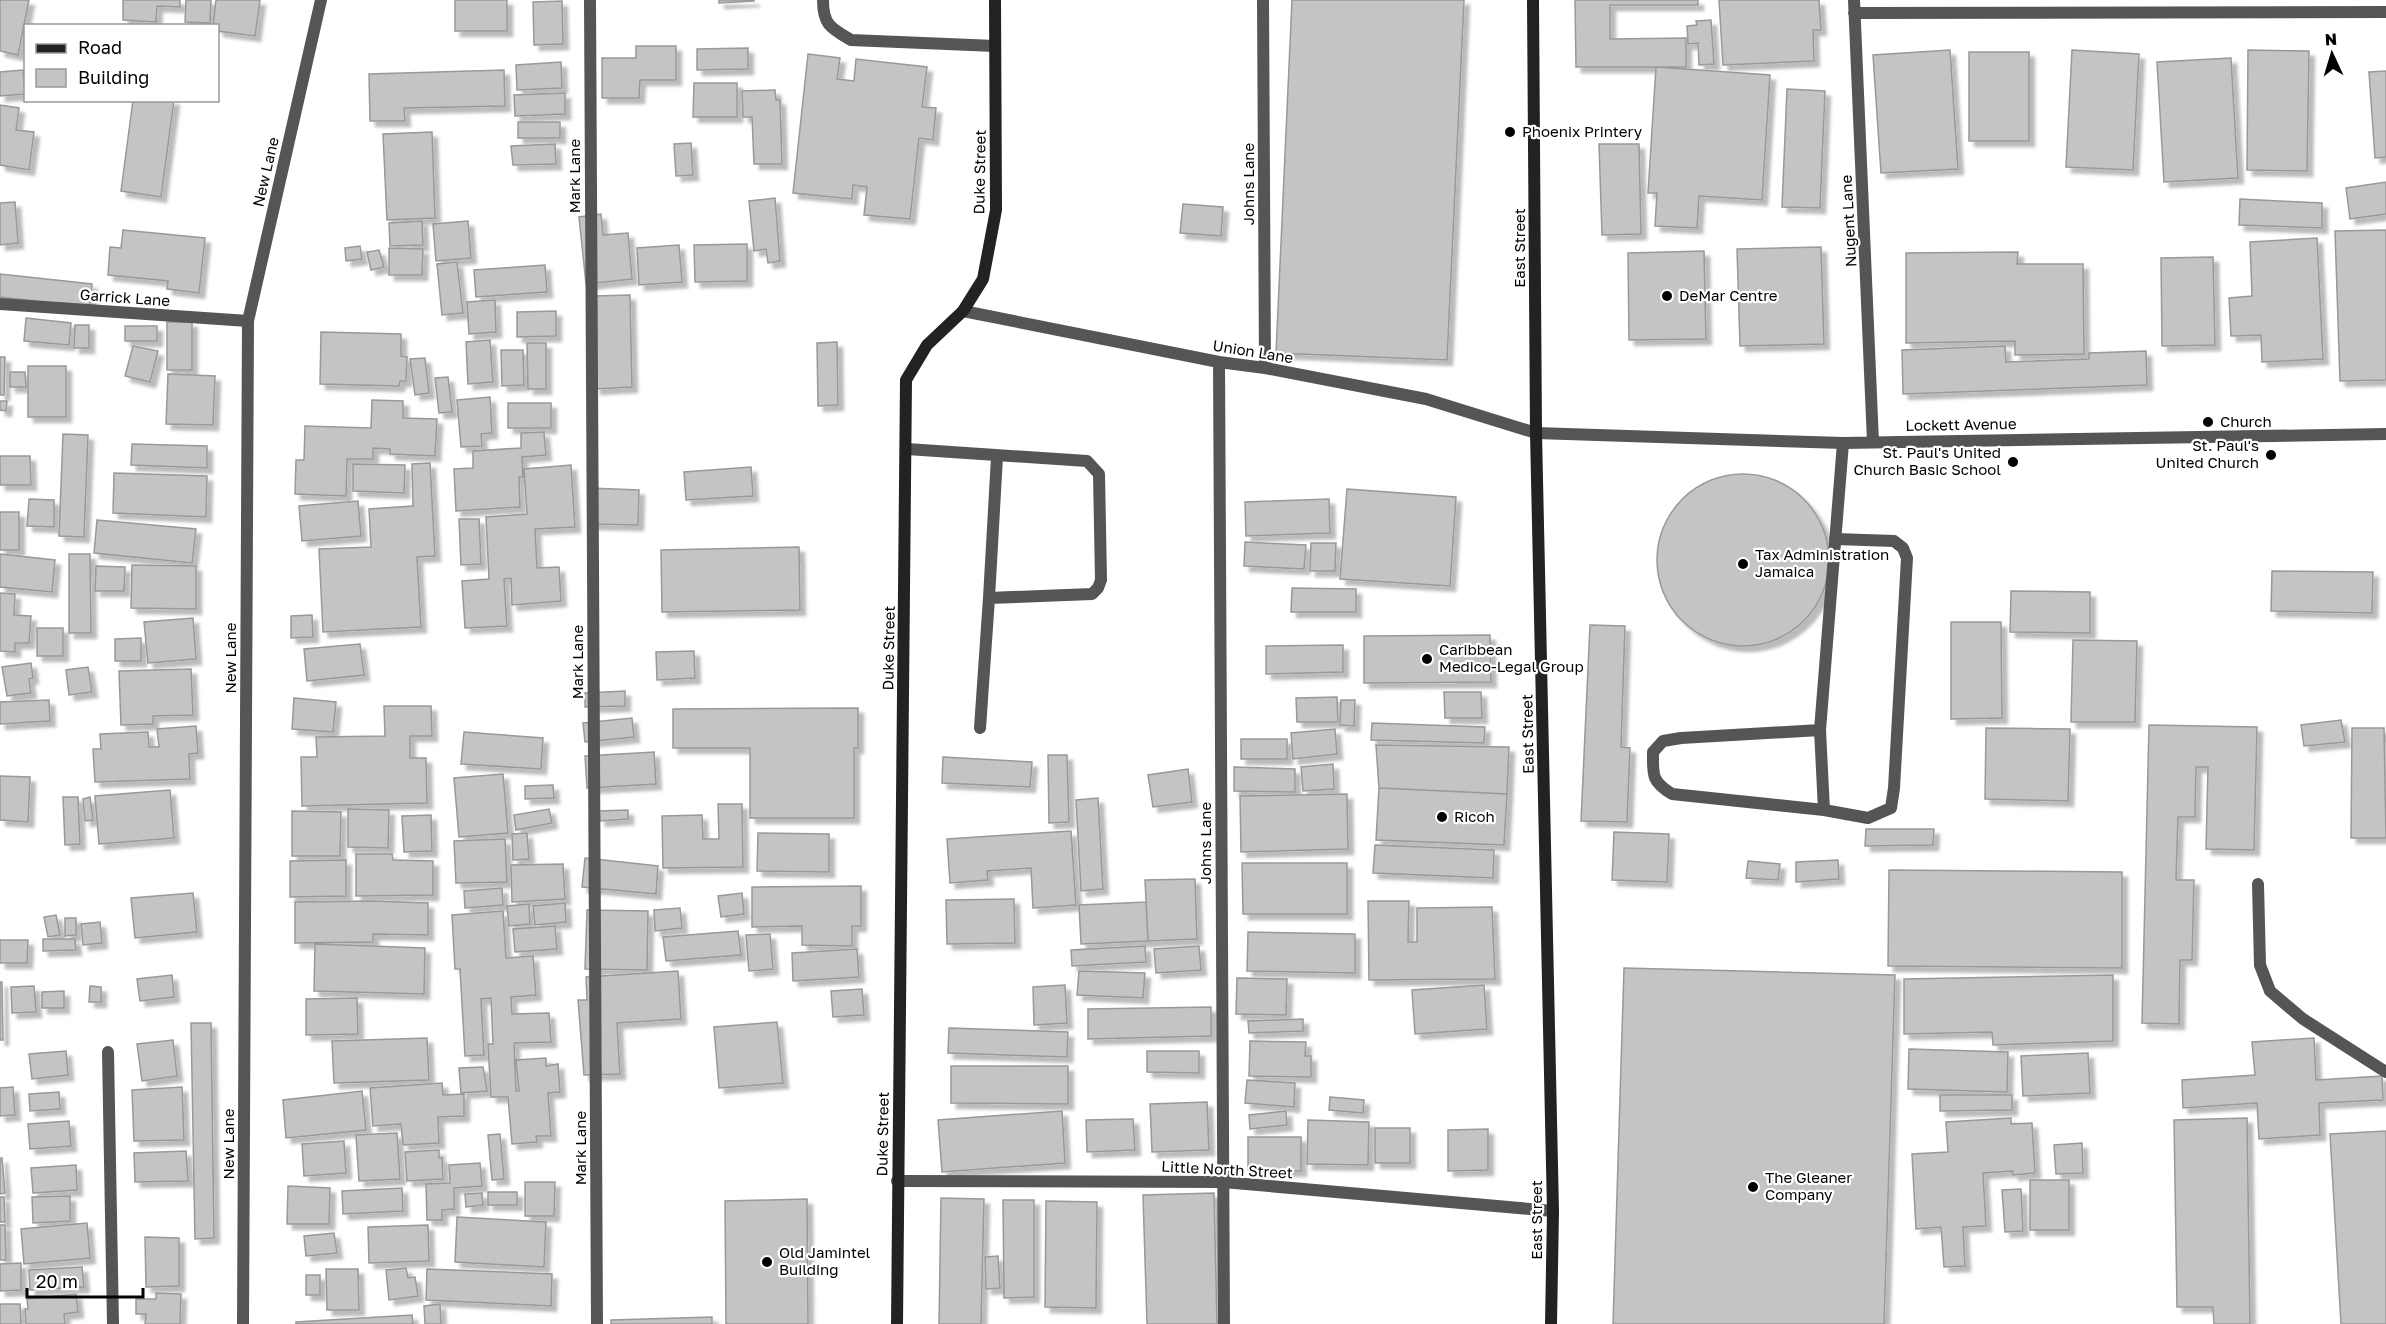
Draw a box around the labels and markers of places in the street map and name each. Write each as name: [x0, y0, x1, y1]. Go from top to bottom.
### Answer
place label: Phoenix Printery: [1522, 122, 1643, 140]
marker: Phoenix Printery: [1503, 125, 1517, 139]
place label: DeMar Centre: [1679, 286, 1778, 304]
marker: DeMar Centre: [1660, 289, 1674, 303]
place label: Church: [2220, 412, 2272, 430]
marker: Church: [2201, 415, 2215, 429]
place label: St. Paul's United Church: [2156, 436, 2259, 471]
place label: St. Paul's United Church Basic School: [1853, 443, 2001, 478]
marker: St. Paul's United Church: [2264, 448, 2278, 462]
marker: St. Paul's United Church Basic School: [2006, 455, 2020, 469]
place label: Tax Administration Jamaica: [1755, 545, 1889, 580]
marker: Tax Administration Jamaica: [1736, 557, 1750, 571]
place label: Caribbean Medico-Legal Group: [1439, 640, 1584, 675]
marker: Caribbean Medico-Legal Group: [1420, 652, 1434, 666]
place label: Ricoh: [1454, 807, 1495, 825]
marker: Ricoh: [1435, 810, 1449, 824]
place label: The Gleaner Company: [1765, 1168, 1852, 1203]
marker: The Gleaner Company: [1746, 1180, 1760, 1194]
place label: Old Jamintel Building: [779, 1243, 871, 1278]
marker: Old Jamintel Building: [760, 1255, 774, 1269]

